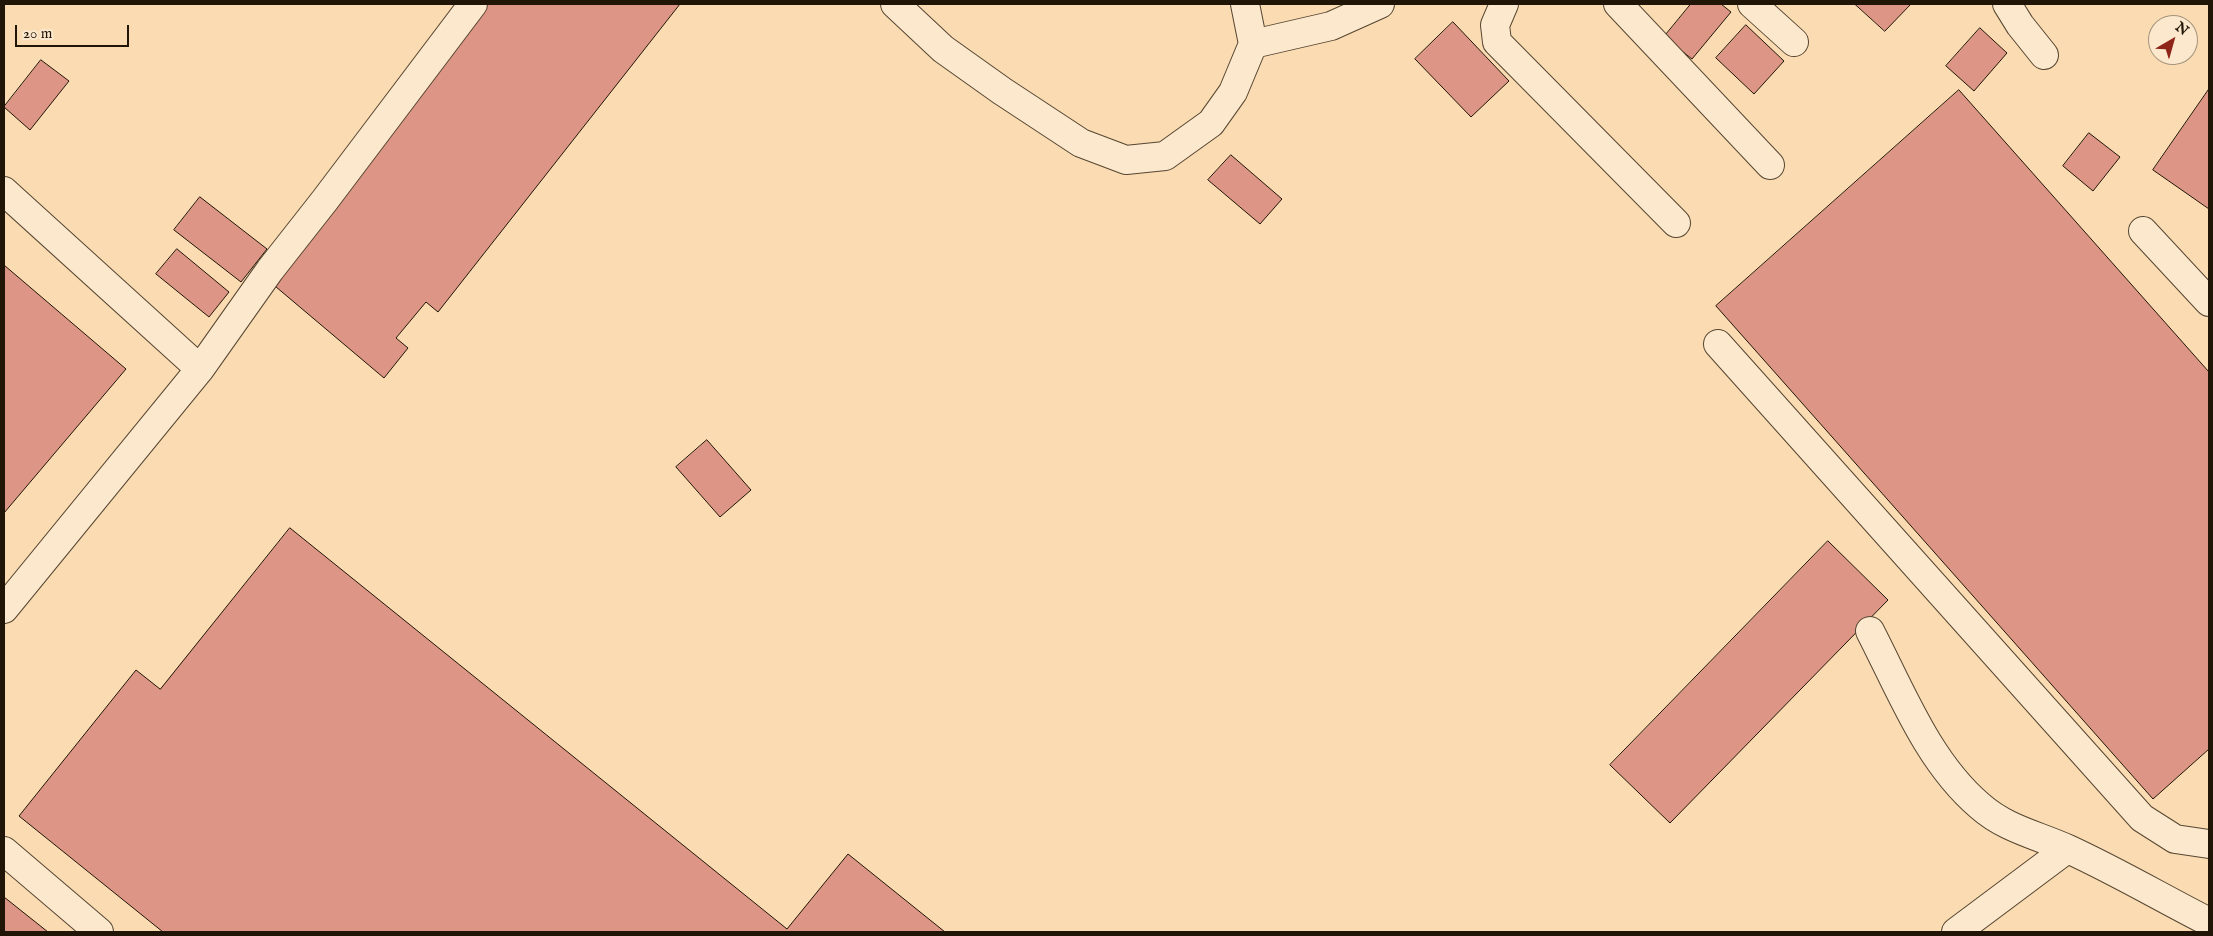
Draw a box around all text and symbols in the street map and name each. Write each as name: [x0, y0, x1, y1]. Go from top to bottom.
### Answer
scale bar: [18, 15, 131, 47]
north arrow: [2148, 15, 2198, 65]
text: N: [2171, 18, 2192, 40]
text: 20 m: [23, 24, 52, 43]

